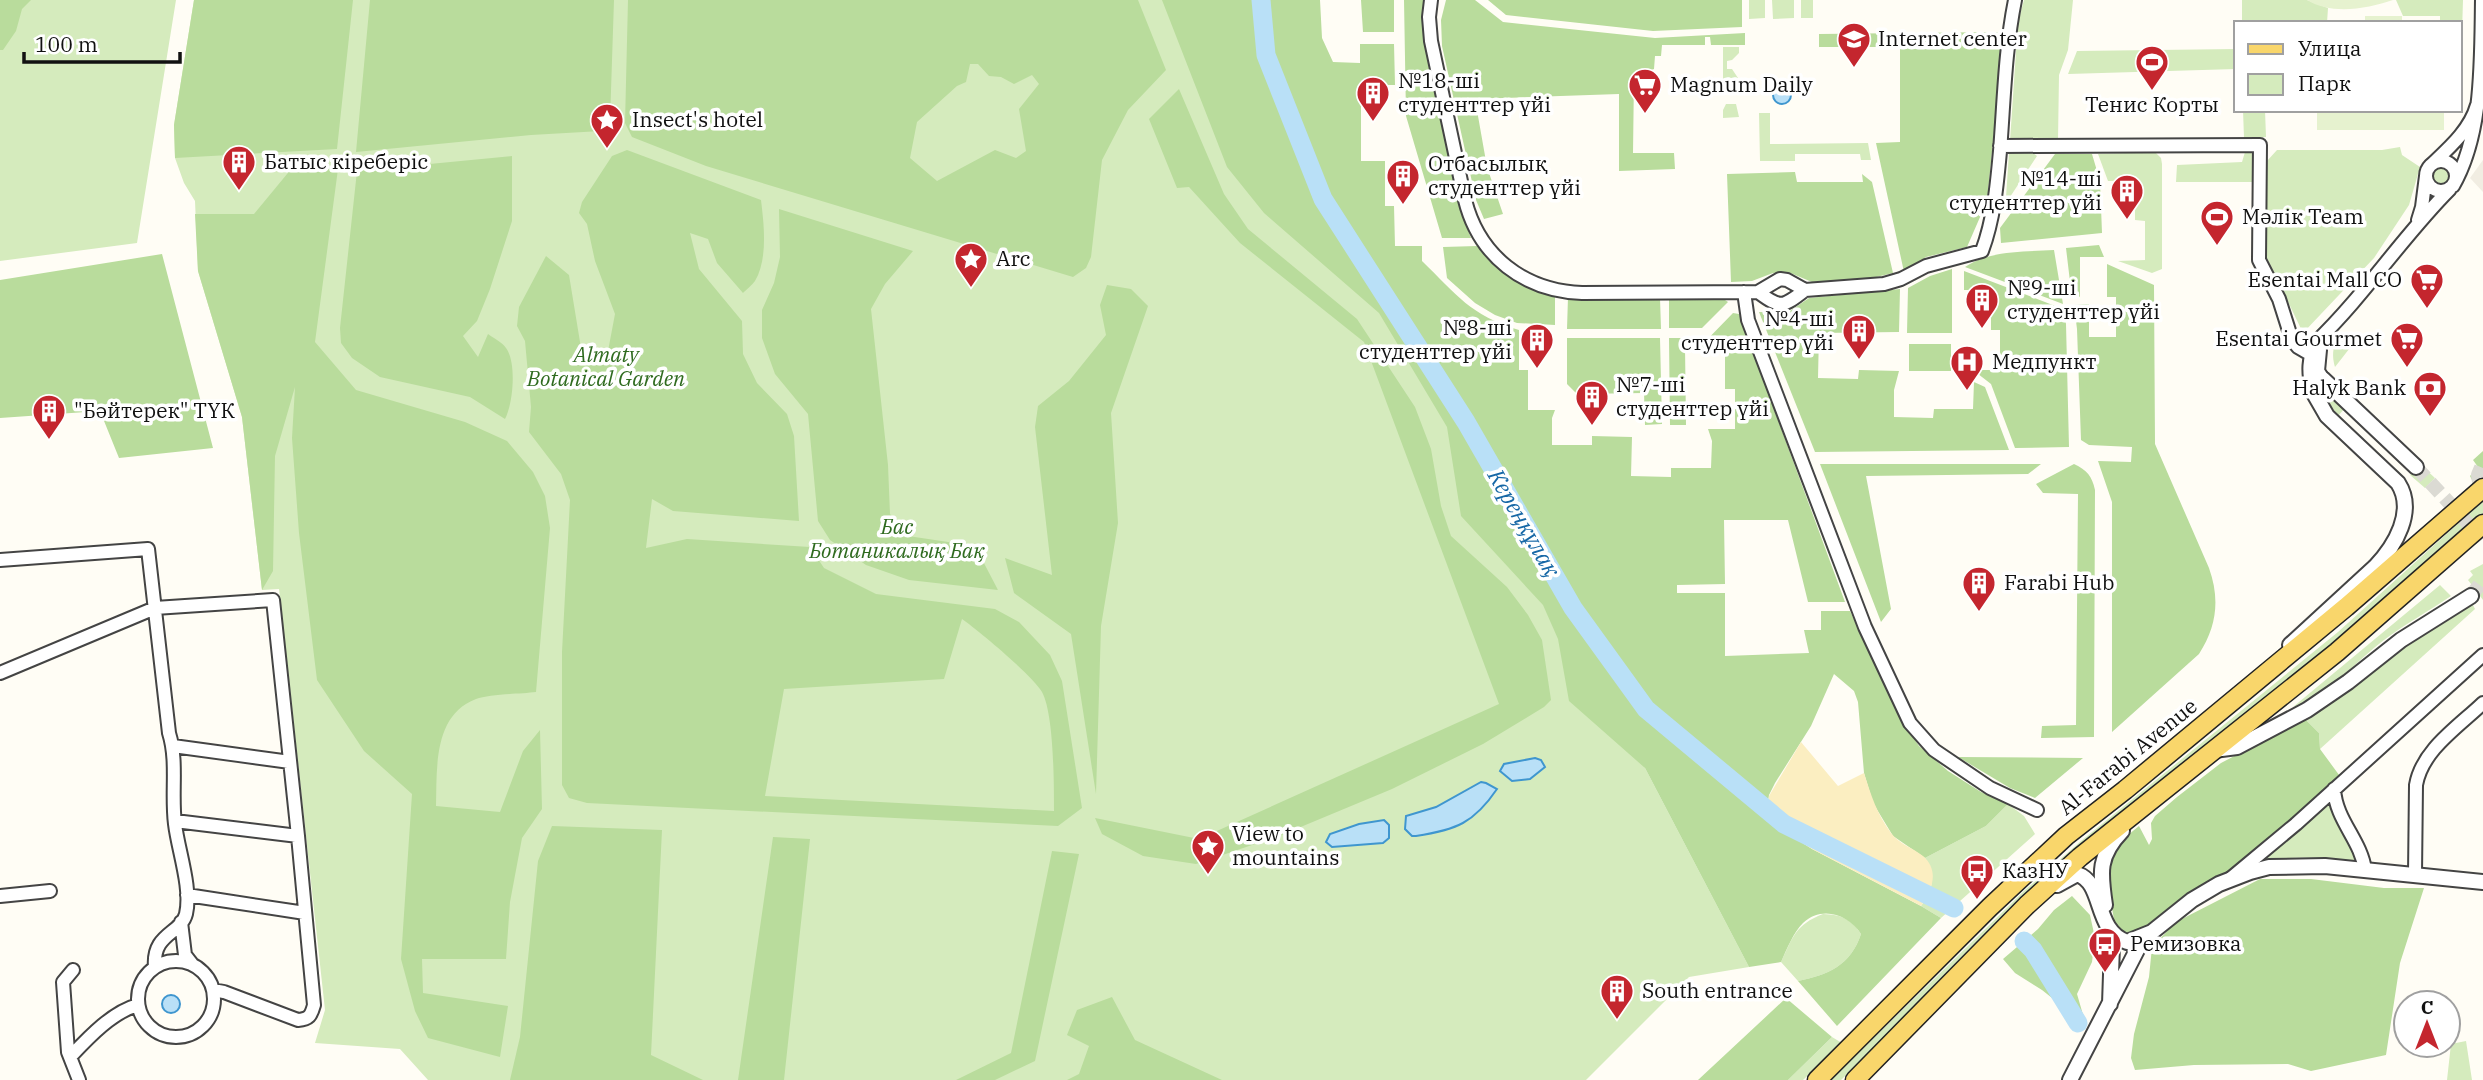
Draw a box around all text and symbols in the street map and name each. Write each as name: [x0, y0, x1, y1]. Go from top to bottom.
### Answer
school or university icon: Internet center: [1835, 20, 1873, 69]
scale bar: [24, 21, 180, 65]
legend: [2234, 21, 2462, 112]
place label: Internet center: [1878, 24, 2028, 52]
text: 100 m: [35, 30, 98, 58]
text: Улица: [2298, 34, 2362, 62]
sports icon: Тенис Корты: [2133, 43, 2171, 92]
place label: №18-ші студенттер үйі: [1398, 66, 1551, 118]
supermarket icon: Magnum Daily: [1626, 66, 1664, 115]
text: Парк: [2298, 69, 2351, 97]
place label: Magnum Daily: [1670, 70, 1814, 98]
building icon: №18-ші студенттер үйі: [1354, 74, 1392, 123]
place label: Тенис Корты: [2085, 90, 2219, 118]
place icon: Insect's hotel: [588, 101, 626, 150]
place label: Insect's hotel: [632, 105, 763, 133]
building icon: Батыс кіреберіс: [220, 143, 258, 192]
place label: Батыс кіреберіс: [264, 147, 428, 175]
place label: Отбасылық студенттер үйі: [1428, 149, 1581, 201]
building icon: Отбасылық студенттер үйі: [1384, 157, 1422, 206]
place label: №14-ші студенттер үйі: [1949, 164, 2102, 216]
building icon: №14-ші студенттер үйі: [2108, 172, 2146, 221]
sports icon: Мәлік Team: [2198, 198, 2236, 247]
place label: Мәлік Team: [2242, 202, 2364, 230]
place icon: Arc: [952, 240, 990, 289]
place label: Arc: [996, 244, 1031, 272]
supermarket icon: Esentai Mall СО: [2408, 261, 2446, 310]
place label: Esentai Mall СО: [2248, 265, 2402, 293]
place label: №9-ші студенттер үйі: [2007, 273, 2160, 325]
building icon: №9-ші студенттер үйі: [1963, 281, 2001, 330]
place label: №4-ші студенттер үйі: [1681, 304, 1834, 356]
building icon: №4-ші студенттер үйі: [1840, 312, 1878, 361]
place label: №8-ші студенттер үйі: [1359, 313, 1512, 365]
supermarket icon: Esentai Gourmet: [2388, 320, 2426, 369]
building icon: №8-ші студенттер үйі: [1518, 321, 1556, 370]
place label: Esentai Gourmet: [2215, 324, 2382, 352]
park label: Almaty Botanical Garden: [526, 340, 685, 392]
hospital icon: Медпункт: [1948, 343, 1986, 392]
place label: Медпункт: [1992, 347, 2096, 375]
bank icon: Halyk Bank: [2411, 369, 2449, 418]
place label: №7-ші студенттер үйі: [1616, 370, 1769, 422]
place label: Halyk Bank: [2292, 373, 2407, 401]
building icon: №7-ші студенттер үйі: [1573, 378, 1611, 427]
building icon: "Бәйтерек" ТҮК: [30, 392, 68, 441]
place label: "Бәйтерек" ТҮК: [74, 396, 236, 424]
water label: Кереңқұлақ: [1481, 462, 1568, 582]
park label: Бас Ботаникалық Бақ: [808, 512, 985, 564]
building icon: Farabi Hub: [1960, 564, 1998, 613]
place label: Farabi Hub: [2004, 568, 2114, 596]
street label: Al-Farabi Avenue: [2052, 692, 2203, 821]
place label: View to mountains: [1232, 819, 1339, 871]
place icon: View to mountains: [1189, 827, 1227, 876]
bus stop icon: КазНУ: [1958, 852, 1996, 901]
place label: КазНУ: [2002, 856, 2069, 884]
bus stop icon: Ремизовка: [2086, 925, 2124, 974]
place label: Ремизовка: [2130, 929, 2241, 957]
building icon: South entrance: [1598, 972, 1636, 1021]
place label: South entrance: [1642, 976, 1793, 1004]
north arrow: [2392, 989, 2462, 1059]
text: С: [2421, 995, 2433, 1019]

